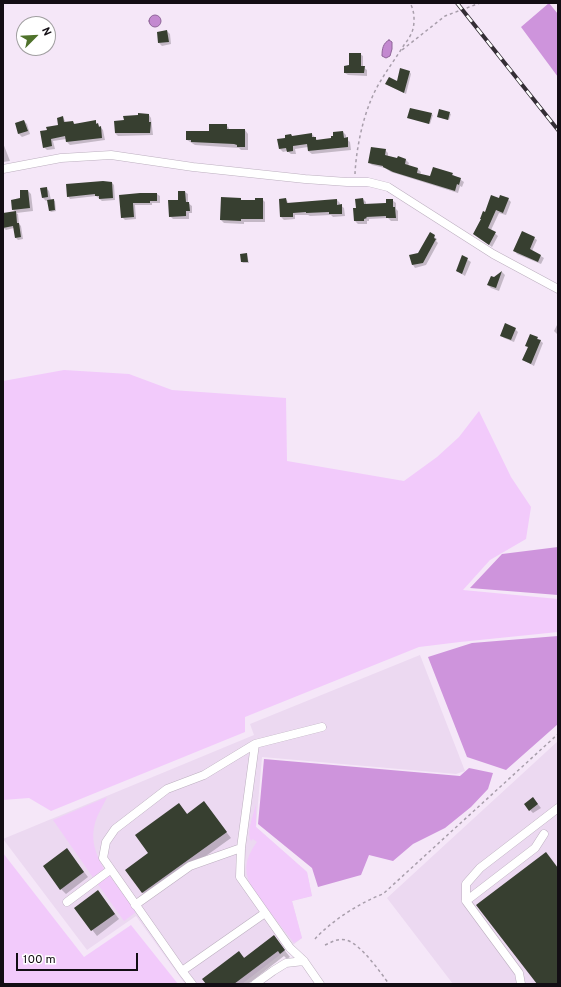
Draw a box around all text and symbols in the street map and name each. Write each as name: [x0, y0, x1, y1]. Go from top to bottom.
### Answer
north arrow: [16, 16, 56, 56]
text: N: [38, 25, 54, 38]
scale bar: [18, 945, 140, 971]
text: 100 m: [23, 952, 56, 968]

